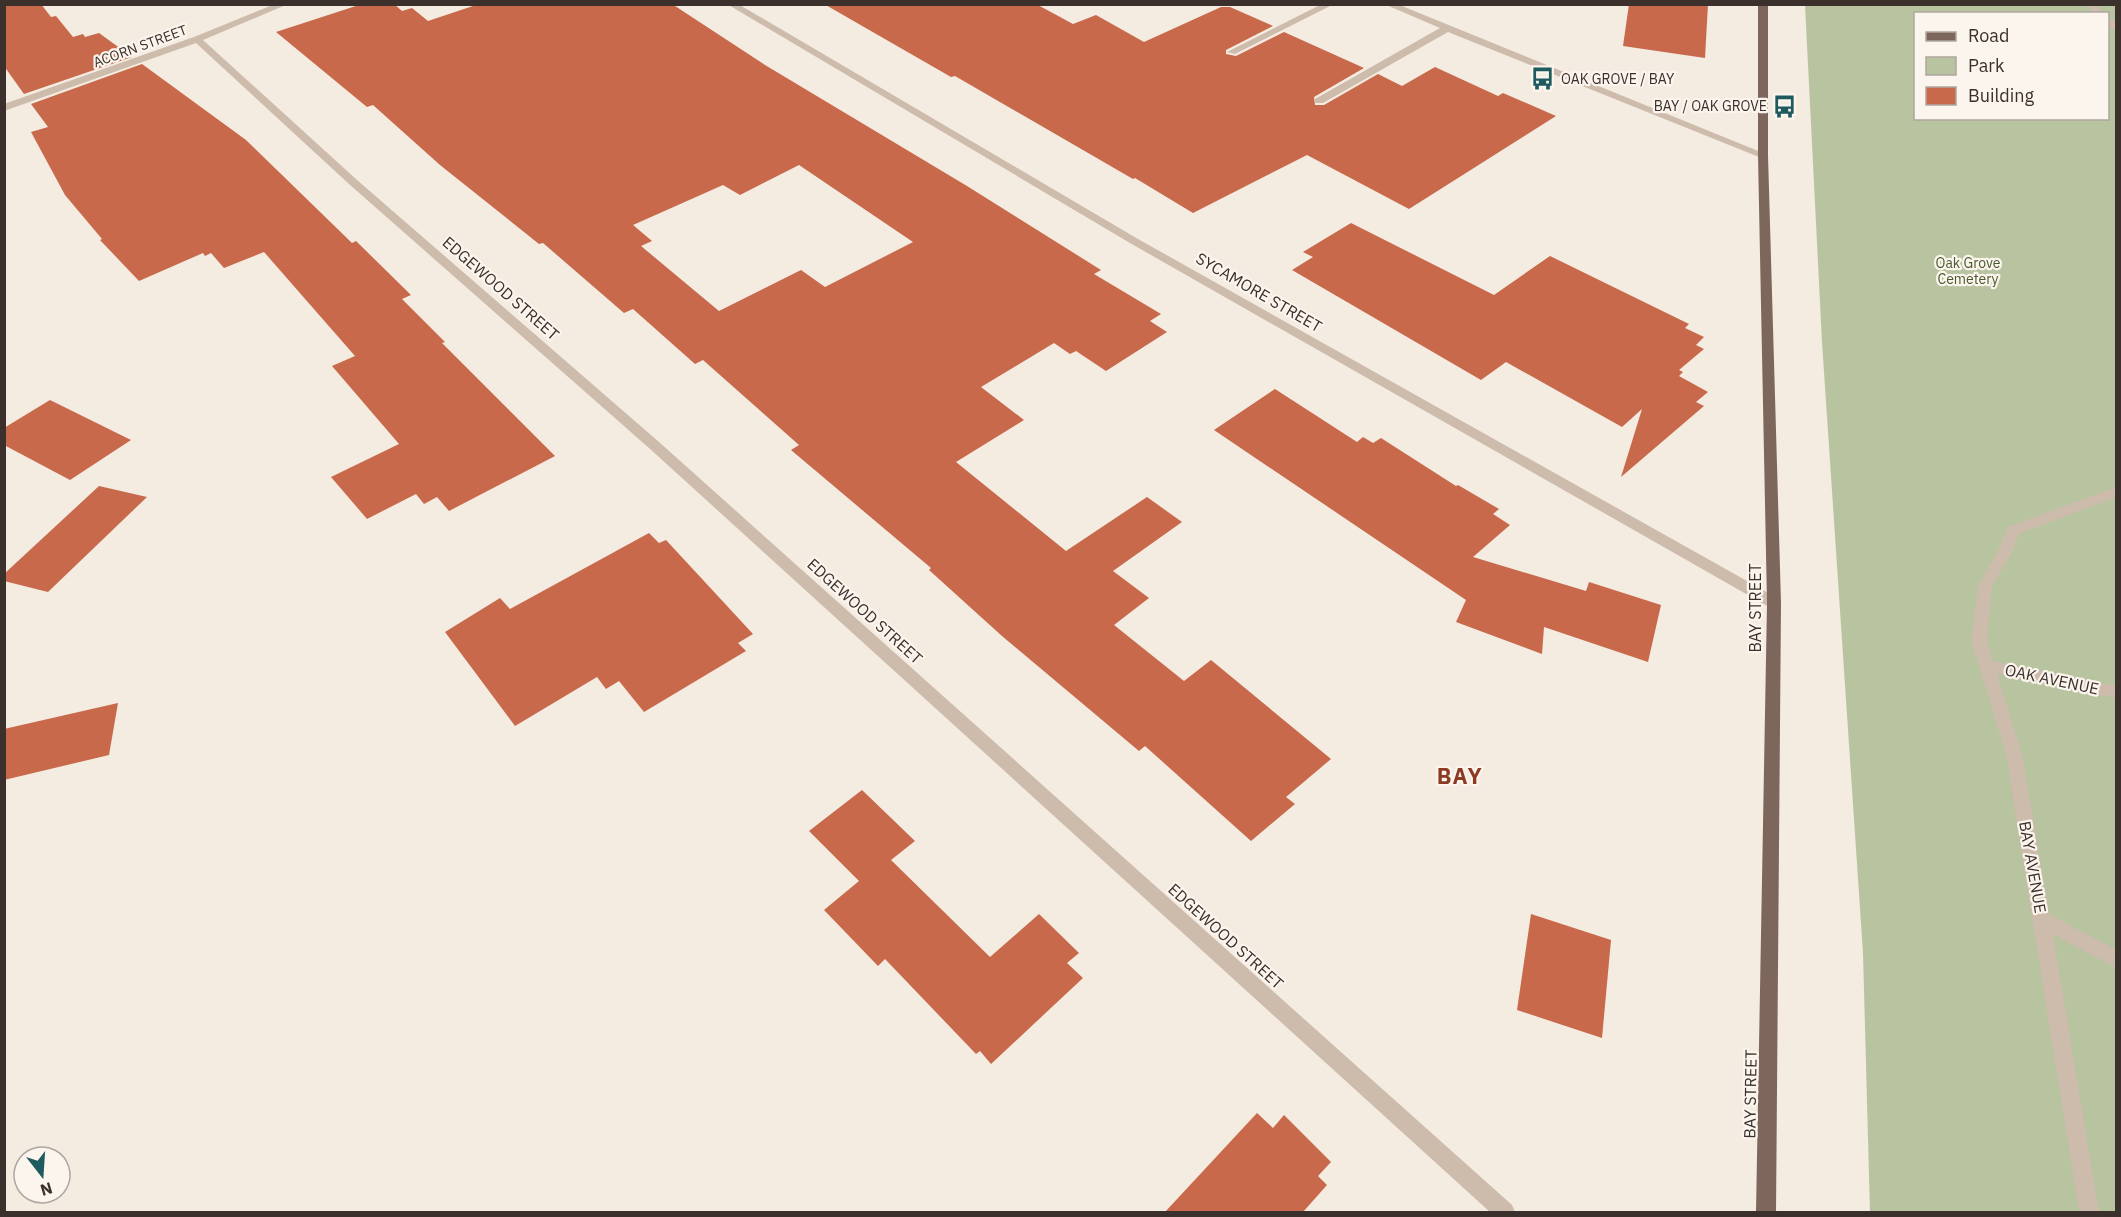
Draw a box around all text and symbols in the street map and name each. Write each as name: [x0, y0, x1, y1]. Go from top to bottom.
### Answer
legend: [1914, 12, 2109, 120]
street label: ACORN STREET: [91, 21, 189, 71]
text: Road: [1968, 24, 2009, 47]
text: Park: [1968, 54, 2005, 77]
bus stop icon: OAK GROVE / BAY: [1530, 66, 1556, 92]
place label: OAK GROVE / BAY: [1561, 70, 1675, 88]
text: Building: [1968, 84, 2035, 107]
bus stop icon: BAY / OAK GROVE: [1772, 93, 1798, 119]
place label: BAY / OAK GROVE: [1654, 97, 1767, 115]
street label: EDGEWOOD STREET: [439, 232, 563, 344]
street label: SYCAMORE STREET: [1192, 248, 1326, 336]
park label: Oak Grove Cemetery: [1935, 254, 2001, 288]
street label: EDGEWOOD STREET: [803, 554, 927, 668]
street label: BAY STREET: [1745, 563, 1765, 653]
street label: OAK AVENUE: [2003, 659, 2101, 699]
district label: BAY: [1437, 761, 1483, 790]
street label: BAY AVENUE: [2015, 819, 2051, 915]
street label: EDGEWOOD STREET: [1164, 879, 1288, 993]
street label: BAY STREET: [1739, 1049, 1761, 1139]
north arrow: [12, 1145, 72, 1205]
text: N: [38, 1178, 55, 1201]

